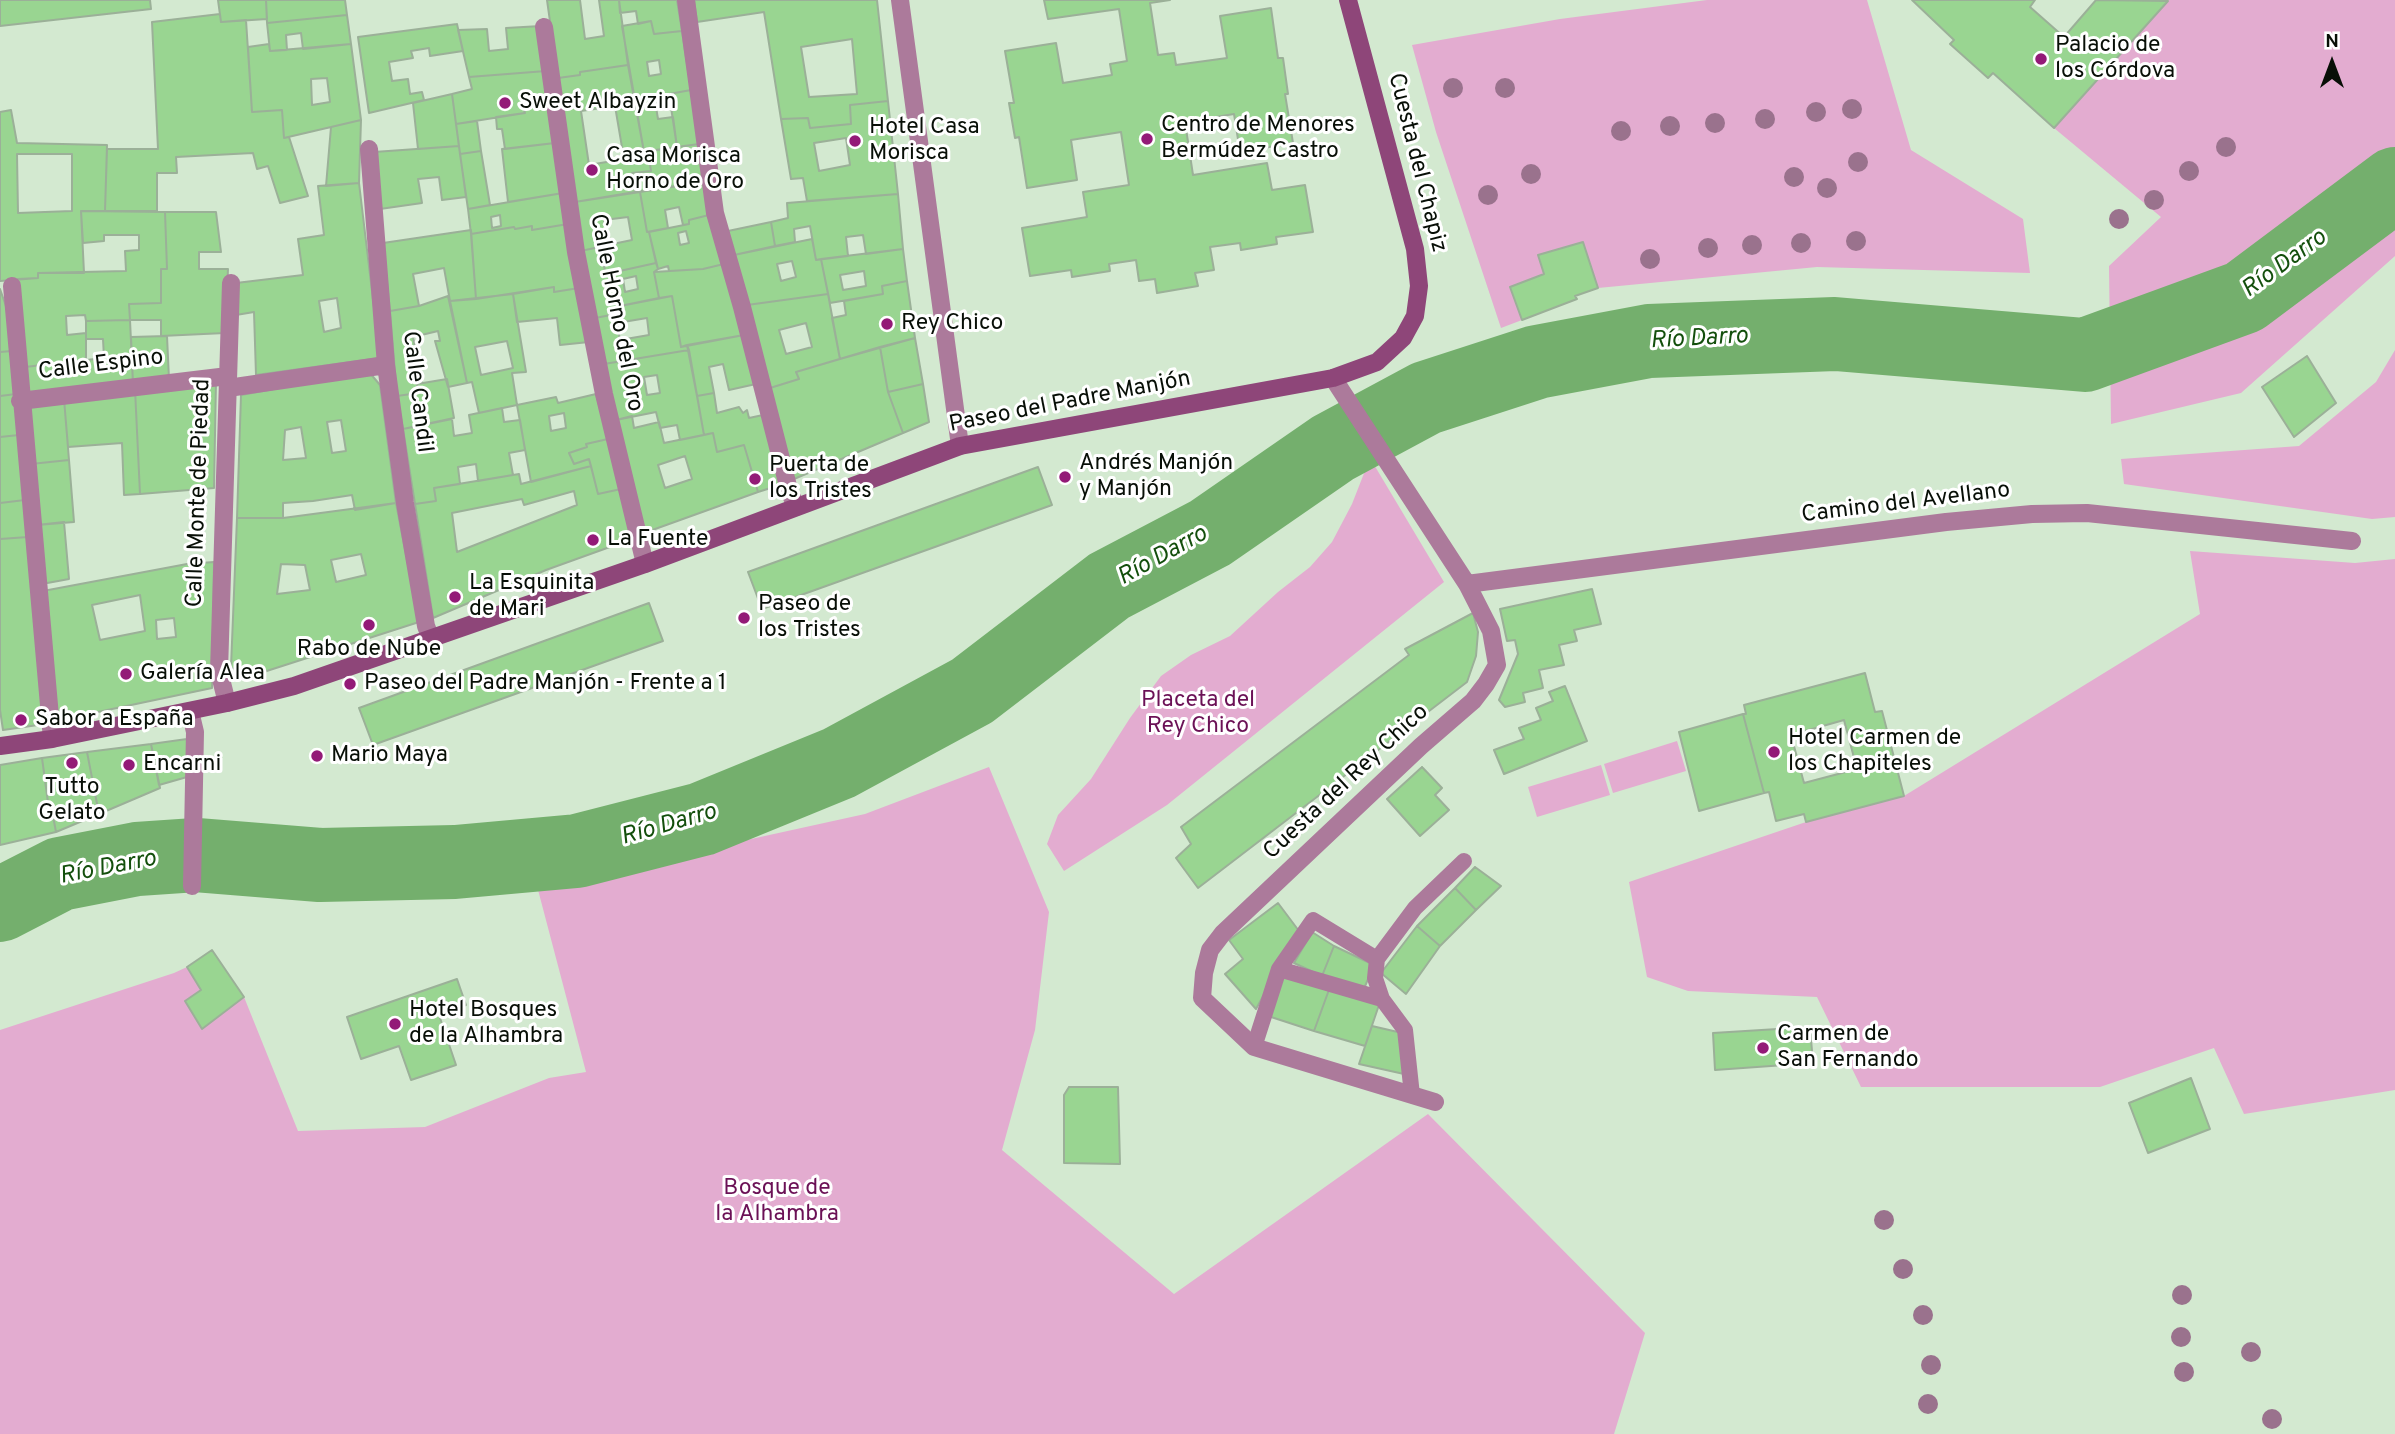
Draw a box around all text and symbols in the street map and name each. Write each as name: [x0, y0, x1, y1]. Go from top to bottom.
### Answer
north arrow: [2297, 28, 2367, 98]
text: N: [2325, 30, 2339, 54]
place label: Palacio de los Córdova: [2055, 32, 2175, 86]
marker: Palacio de los Córdova: [2033, 51, 2049, 67]
street label: Cuesta del Chapiz: [1380, 70, 1452, 256]
place label: Sweet Albayzin: [519, 89, 677, 117]
marker: Sweet Albayzin: [497, 95, 513, 111]
place label: Centro de Menores Bermúdez Castro: [1161, 112, 1355, 166]
place label: Hotel Casa Morisca: [869, 114, 980, 168]
marker: Centro de Menores Bermúdez Castro: [1139, 131, 1155, 147]
marker: Hotel Casa Morisca: [847, 133, 863, 149]
place label: Casa Morisca Horno de Oro: [606, 143, 744, 197]
marker: Casa Morisca Horno de Oro: [584, 162, 600, 178]
street label: Calle Horno del Oro: [582, 212, 648, 414]
water label: Río Darro: [2237, 225, 2333, 305]
place label: Rey Chico: [901, 310, 1003, 338]
marker: Rey Chico: [879, 316, 895, 332]
water label: Río Darro: [1649, 323, 1749, 357]
street label: Calle Candil: [395, 330, 437, 454]
street label: Calle Espino: [37, 345, 165, 387]
street label: Paseo del Padre Manjón: [947, 366, 1193, 440]
street label: Calle Monte de Piedad: [182, 378, 218, 608]
place label: Andrés Manjón y Manjón: [1079, 450, 1233, 504]
place label: Puerta de los Tristes: [769, 452, 872, 506]
marker: Andrés Manjón y Manjón: [1057, 469, 1073, 485]
marker: Puerta de los Tristes: [747, 471, 763, 487]
street label: Camino del Avellano: [1800, 478, 2012, 530]
water label: Río Darro: [1113, 521, 1213, 593]
place label: La Fuente: [607, 526, 708, 554]
marker: La Fuente: [585, 532, 601, 548]
place label: La Esquinita de Mari: [469, 570, 594, 624]
marker: La Esquinita de Mari: [447, 589, 463, 605]
place label: Paseo de los Tristes: [758, 591, 861, 645]
marker: Paseo de los Tristes: [736, 610, 752, 626]
marker: Rabo de Nube: [361, 617, 377, 633]
place label: Rabo de Nube: [297, 636, 441, 664]
place label: Galería Alea: [140, 660, 265, 688]
marker: Galería Alea: [118, 666, 134, 682]
place label: Paseo del Padre Manjón - Frente a 1: [364, 670, 727, 698]
marker: Paseo del Padre Manjón - Frente a 1: [342, 676, 358, 692]
park label: Placeta del Rey Chico: [1141, 687, 1255, 741]
street label: Cuesta del Rey Chico: [1259, 699, 1435, 867]
place label: Sabor a España: [35, 706, 194, 734]
marker: Sabor a España: [13, 712, 29, 728]
place label: Hotel Carmen de los Chapiteles: [1788, 725, 1961, 779]
place label: Mario Maya: [331, 742, 448, 770]
marker: Hotel Carmen de los Chapiteles: [1766, 744, 1782, 760]
marker: Mario Maya: [309, 748, 325, 764]
place label: Encarni: [143, 751, 221, 779]
marker: Tutto Gelato: [64, 755, 80, 771]
marker: Encarni: [121, 757, 137, 773]
place label: Tutto Gelato: [38, 774, 106, 828]
water label: Río Darro: [618, 799, 720, 853]
water label: Río Darro: [57, 846, 159, 892]
place label: Hotel Bosques de la Alhambra: [409, 997, 563, 1051]
marker: Hotel Bosques de la Alhambra: [387, 1016, 403, 1032]
place label: Carmen de San Fernando: [1777, 1021, 1919, 1075]
marker: Carmen de San Fernando: [1755, 1040, 1771, 1056]
park label: Bosque de la Alhambra: [715, 1175, 839, 1229]

